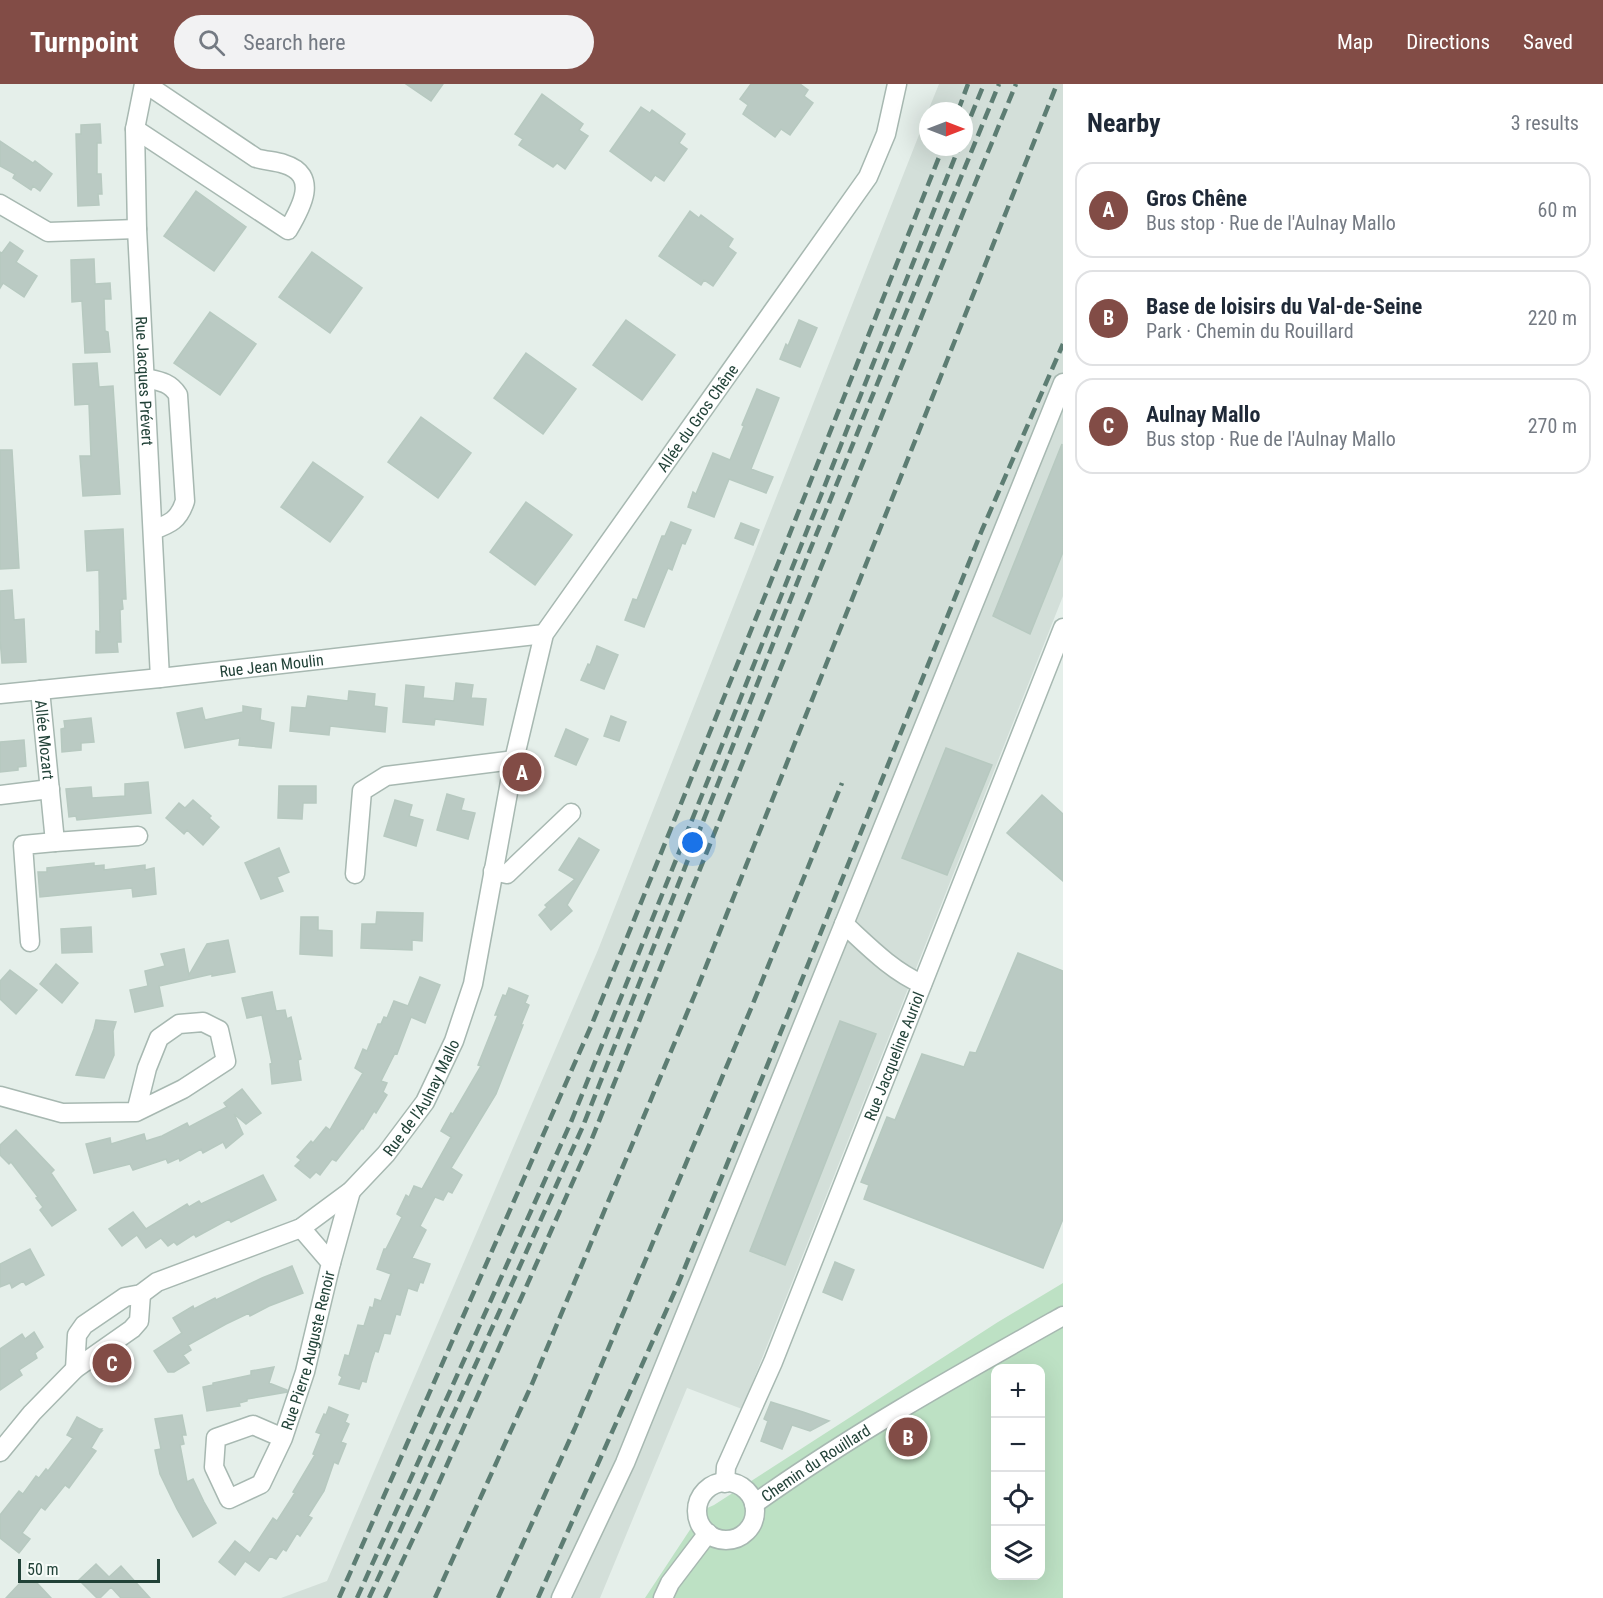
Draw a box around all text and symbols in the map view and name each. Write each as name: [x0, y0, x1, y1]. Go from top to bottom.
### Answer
search box: [174, 15, 594, 69]
text: Turnpoint: [30, 26, 138, 59]
icon: search: [195, 26, 228, 59]
text: Search here: [243, 30, 346, 55]
text: Map: [1337, 30, 1373, 54]
text: Directions: [1406, 30, 1490, 54]
text: Saved: [1523, 30, 1573, 54]
north arrow: [919, 102, 973, 156]
text: Nearby: [1087, 108, 1161, 138]
text: 3 results: [1511, 111, 1579, 135]
text: Gros Chêne: [1146, 186, 1247, 211]
text: A: [1103, 198, 1114, 222]
text: 60 m: [1538, 198, 1577, 222]
text: Bus stop · Rue de l'Aulnay Mallo: [1146, 211, 1396, 235]
text: Base de loisirs du Val-de-Seine: [1146, 294, 1422, 319]
text: B: [1103, 306, 1114, 330]
text: 220 m: [1528, 306, 1577, 330]
street label: Rue Jacques Prévert: [131, 316, 157, 446]
text: Park · Chemin du Rouillard: [1146, 319, 1354, 343]
street label: Allée du Gros Chêne: [653, 361, 742, 476]
text: Aulnay Mallo: [1146, 402, 1260, 427]
text: C: [1103, 414, 1114, 438]
text: 270 m: [1528, 414, 1577, 438]
text: Bus stop · Rue de l'Aulnay Mallo: [1146, 427, 1396, 451]
street label: Rue Jean Moulin: [218, 650, 325, 681]
street label: Allée Mozart: [31, 699, 58, 781]
pin: A: [502, 750, 542, 794]
your location: [678, 828, 707, 857]
street label: Rue Jacqueline Auriol: [860, 989, 928, 1123]
street label: Rue de l'Aulnay Mallo: [379, 1036, 463, 1160]
street label: Rue Pierre Auguste Renoir: [277, 1269, 339, 1432]
pin: C: [92, 1340, 132, 1386]
map controls: [991, 1364, 1045, 1580]
button: +: [991, 1364, 1045, 1418]
pin: B: [888, 1414, 928, 1460]
button: −: [991, 1418, 1045, 1472]
street label: Chemin du Rouillard: [758, 1421, 874, 1506]
button: locate: [991, 1472, 1045, 1526]
button: layers: [991, 1526, 1045, 1580]
scale bar: [18, 1556, 160, 1584]
text: 50 m: [27, 1560, 59, 1579]

